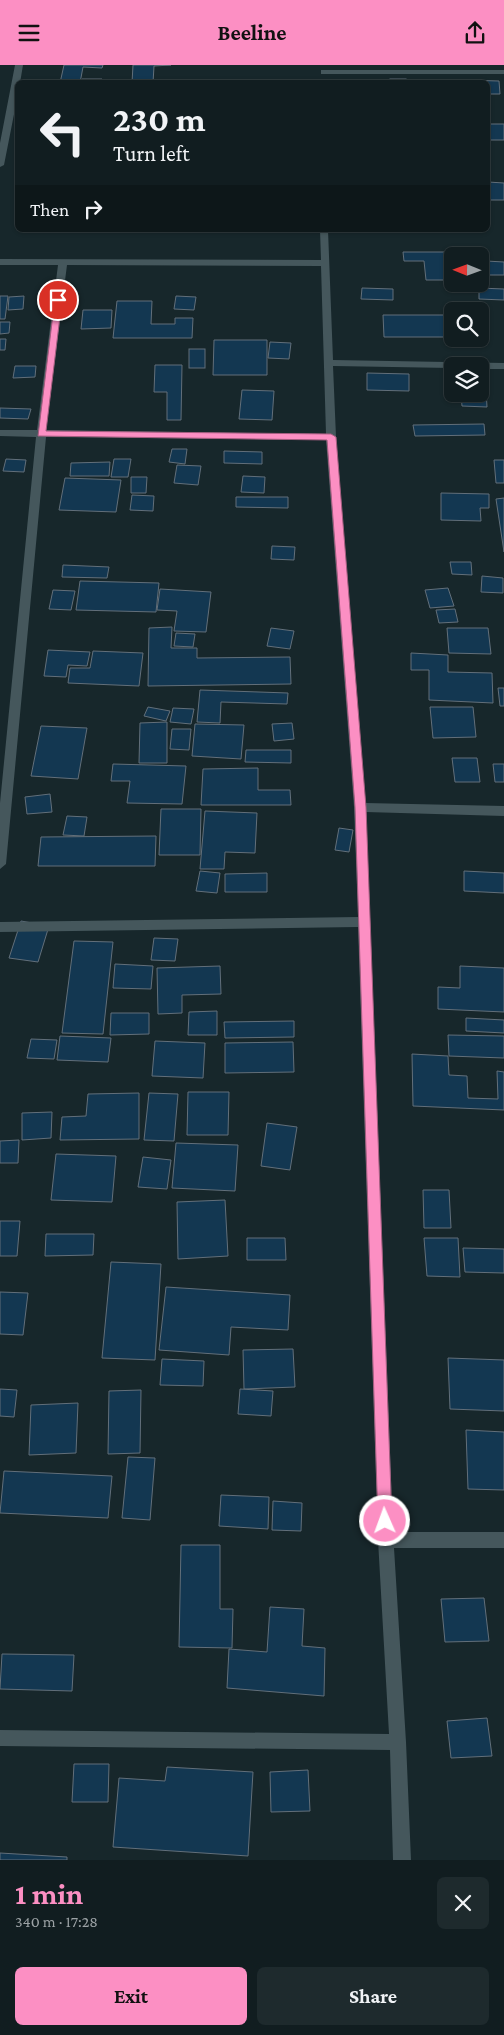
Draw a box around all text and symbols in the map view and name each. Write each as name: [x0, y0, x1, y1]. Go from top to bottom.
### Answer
icon: menu: [15, 19, 43, 47]
icon: share: [461, 19, 489, 47]
text: Beeline: [217, 20, 287, 45]
icon: left: [30, 100, 95, 165]
text: 230 m: [113, 100, 206, 139]
text: Turn left: [113, 141, 190, 166]
icon: right: [79, 195, 107, 223]
text: Then: [30, 199, 69, 220]
north arrow: [444, 247, 489, 293]
map controls: [444, 247, 489, 402]
pin: [37, 279, 79, 321]
icon: arrive: [44, 286, 72, 314]
button: search: [444, 302, 489, 347]
button: layers: [444, 357, 489, 402]
position arrow: [358, 1494, 410, 1546]
text: 1 min: [15, 1877, 83, 1910]
button: close: [437, 1877, 489, 1929]
text: 340 m · 17:28: [15, 1913, 98, 1930]
button: Exit: [15, 1967, 247, 2025]
button: Share: [257, 1967, 489, 2025]

